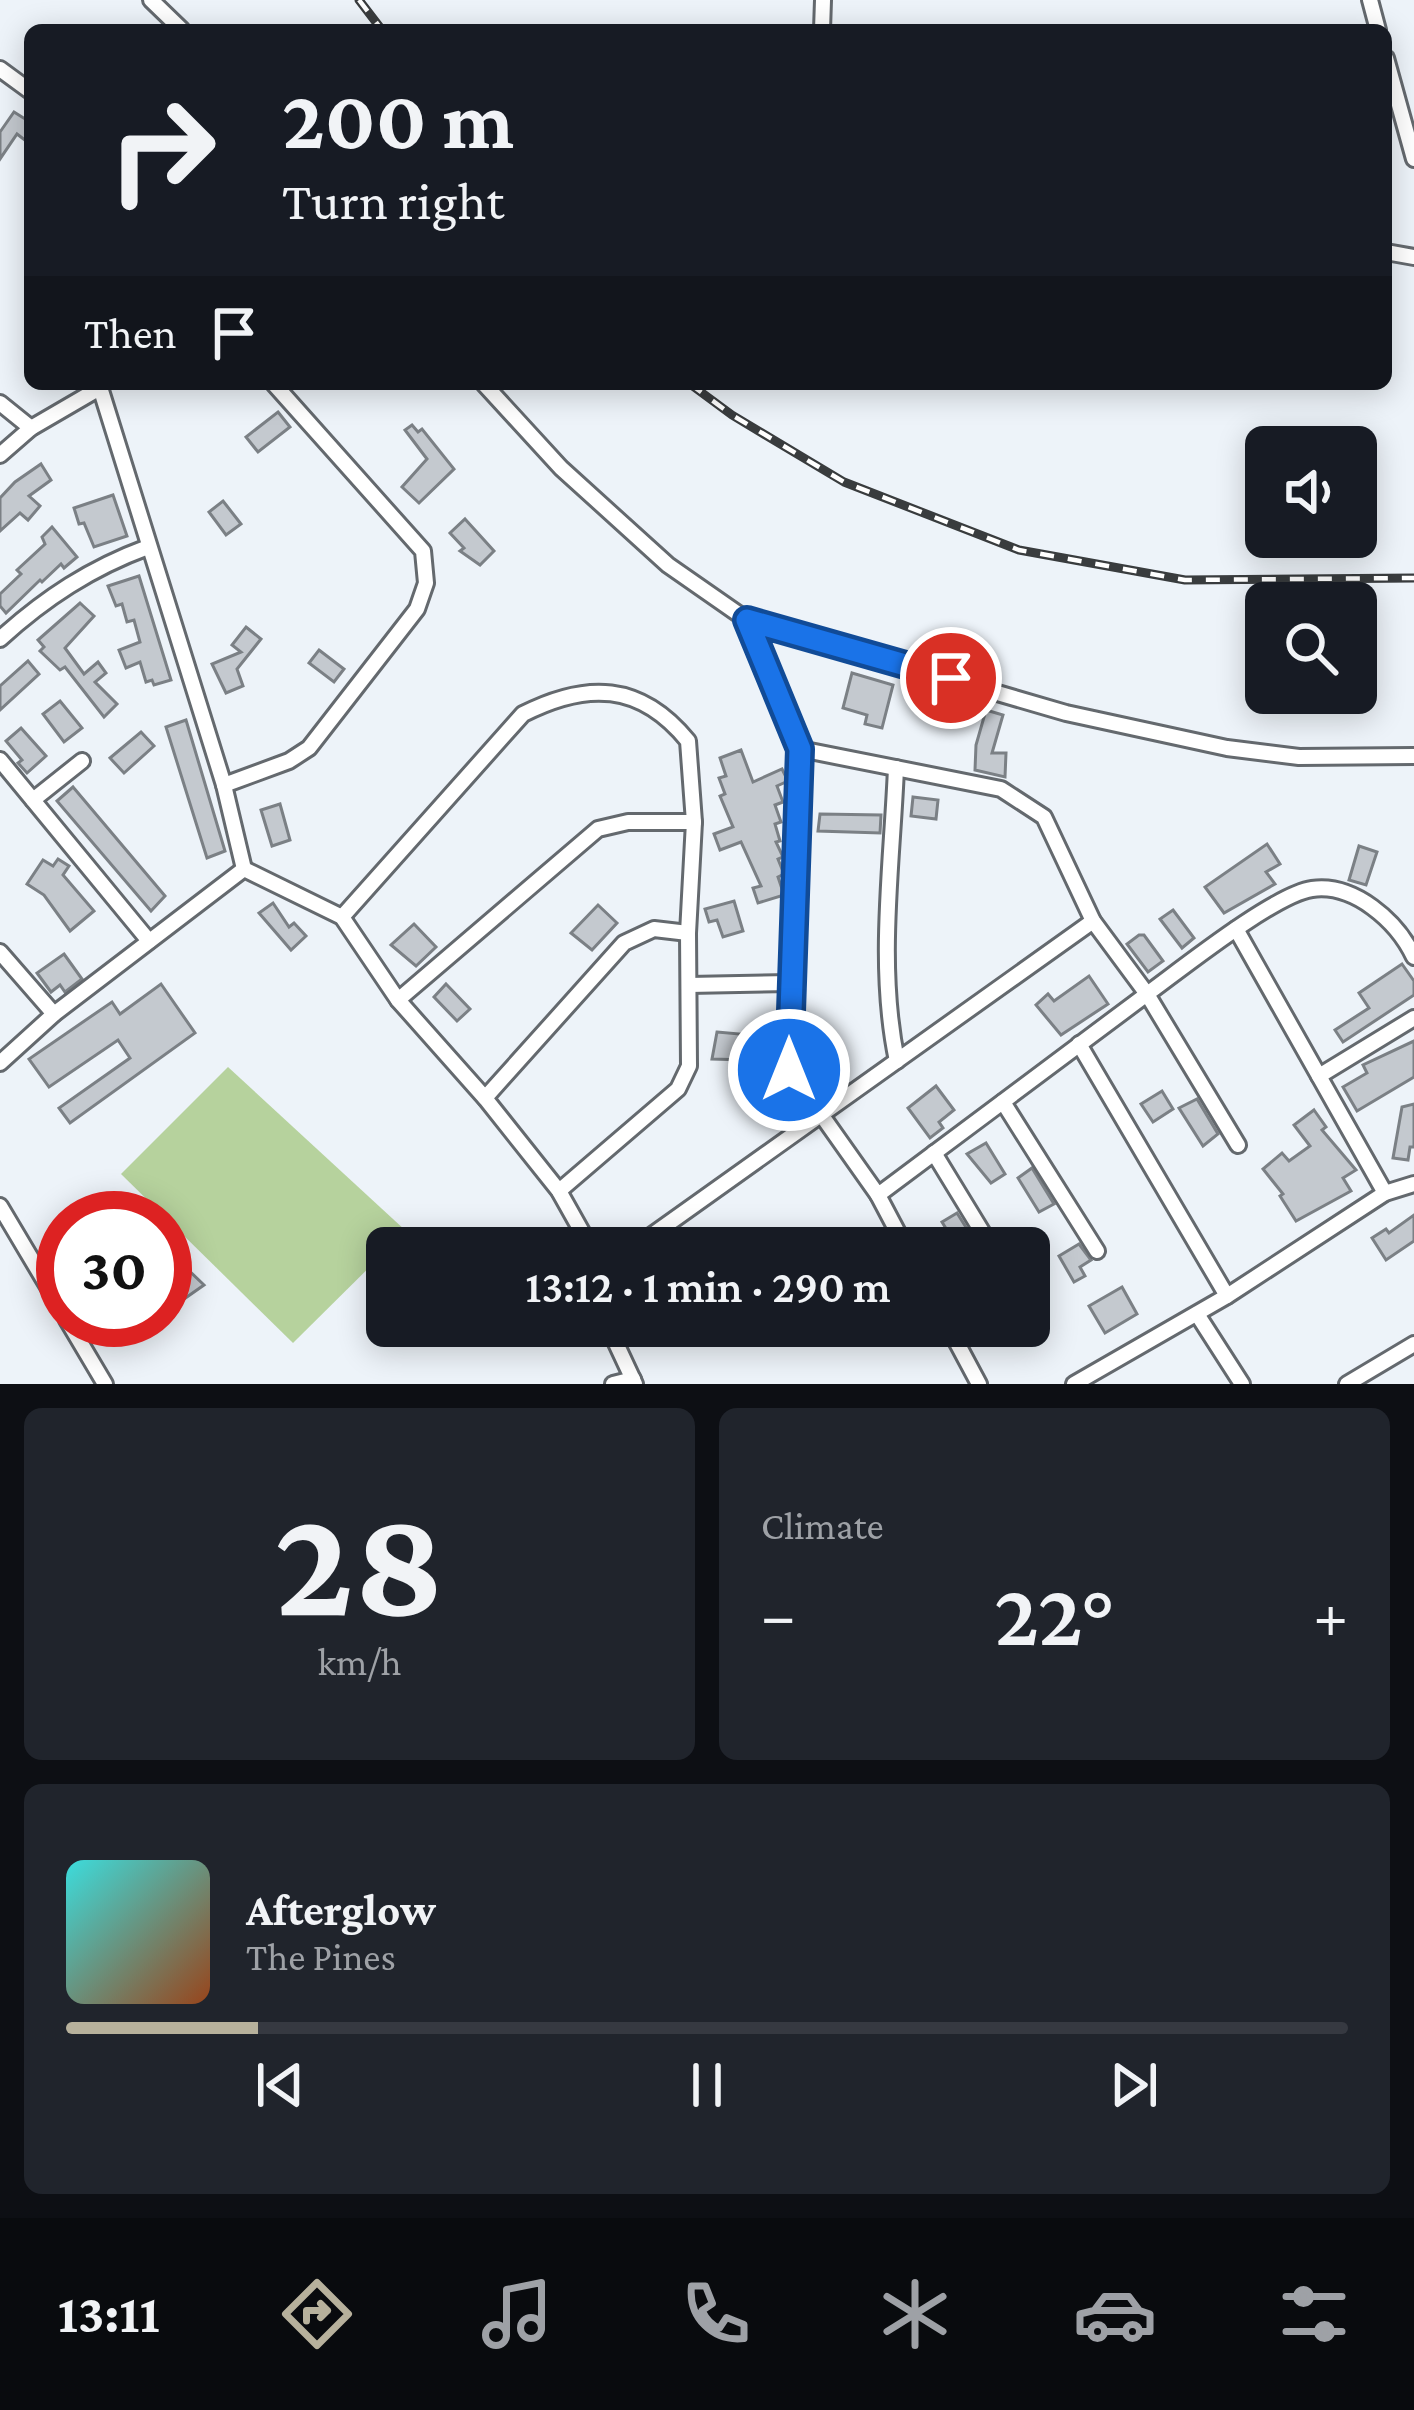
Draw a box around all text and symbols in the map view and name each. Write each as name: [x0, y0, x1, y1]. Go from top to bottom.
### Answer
icon: right: [84, 72, 240, 228]
text: 200 m: [282, 73, 514, 166]
text: Turn right: [282, 171, 504, 231]
icon: arrive: [201, 300, 267, 366]
text: Then: [84, 308, 177, 358]
map controls: [1245, 426, 1377, 714]
button: sound: [1245, 426, 1377, 558]
button: search: [1245, 582, 1377, 714]
pin: [900, 627, 1002, 729]
icon: arrive: [918, 645, 984, 711]
position arrow: [726, 1007, 852, 1133]
speed limit sign: 30: [36, 1191, 192, 1347]
text: 13:12 · 1 min · 290 m: [525, 1262, 891, 1312]
text: 28: [274, 1475, 445, 1649]
text: Climate: [761, 1504, 884, 1547]
text: 22°: [994, 1564, 1115, 1664]
text: −: [761, 1578, 796, 1651]
text: +: [1313, 1578, 1348, 1651]
text: km/h: [317, 1640, 402, 1683]
text: Afterglow: [246, 1885, 436, 1935]
text: The Pines: [246, 1935, 396, 1978]
icon: previous: [247, 2052, 313, 2118]
icon: pause: [674, 2052, 740, 2118]
icon: next: [1101, 2052, 1167, 2118]
icon: directions: [275, 2272, 359, 2356]
icon: music: [475, 2272, 559, 2356]
icon: phone: [674, 2272, 758, 2356]
icon: climate: [873, 2272, 957, 2356]
icon: car: [1073, 2272, 1157, 2356]
icon: filters: [1272, 2272, 1356, 2356]
text: 13:11: [58, 2284, 160, 2344]

